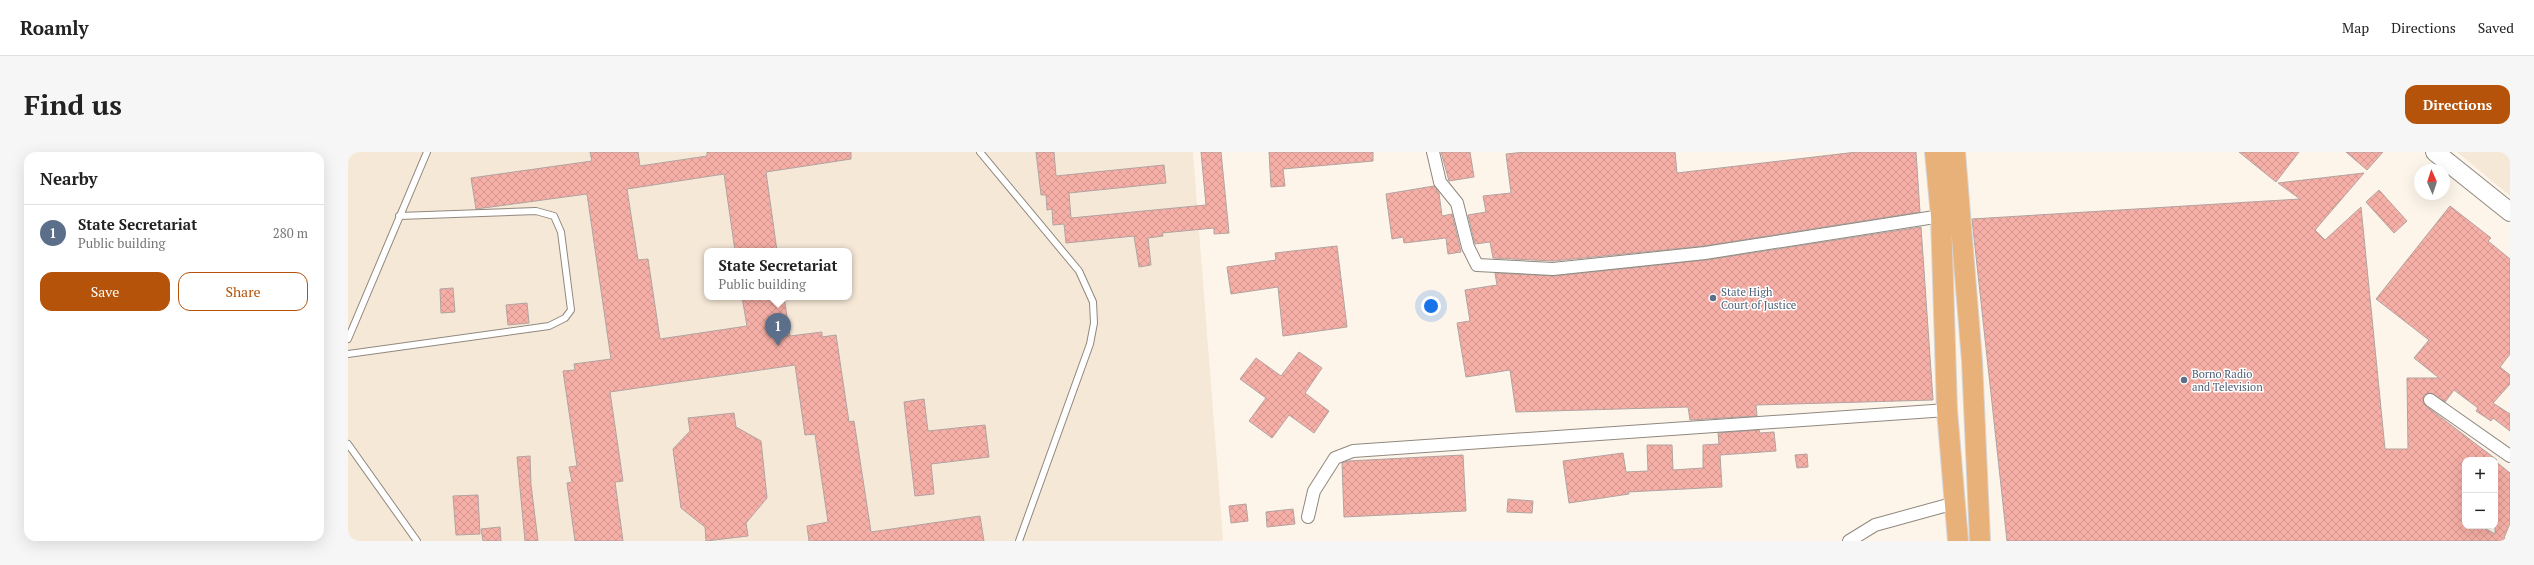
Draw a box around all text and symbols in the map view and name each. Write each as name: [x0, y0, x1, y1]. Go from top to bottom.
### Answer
text: Roamly: [20, 15, 89, 40]
text: Map: [2342, 18, 2369, 37]
text: Directions: [2391, 18, 2456, 37]
text: Saved: [2478, 18, 2514, 37]
button: Directions: [2405, 85, 2510, 124]
text: Find us: [24, 86, 122, 123]
north arrow: [2414, 164, 2450, 200]
text: Nearby: [40, 167, 98, 190]
text: State Secretariat: [78, 214, 197, 234]
text: 1: [49, 224, 57, 242]
text: 280 m: [273, 224, 308, 242]
text: Public building: [78, 234, 165, 252]
popup: [704, 248, 852, 300]
text: State Secretariat: [718, 255, 838, 275]
button: Save: [40, 272, 170, 311]
button: Share: [178, 272, 308, 311]
text: Public building: [718, 275, 806, 293]
place label: State High Court of Justice: [1721, 285, 1797, 312]
marker: State High Court of Justice: [1708, 293, 1718, 303]
your location: [1421, 296, 1441, 316]
pin: 1: [765, 313, 791, 346]
place label: Borno Radio and Television: [2192, 367, 2263, 394]
marker: Borno Radio and Television: [2179, 375, 2189, 385]
map controls: [2462, 457, 2498, 529]
button: +: [2462, 457, 2498, 493]
button: −: [2462, 493, 2498, 529]

